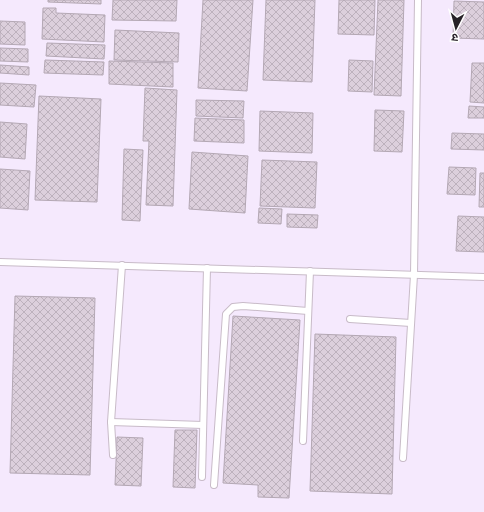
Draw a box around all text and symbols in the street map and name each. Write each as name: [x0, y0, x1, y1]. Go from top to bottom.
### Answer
north arrow: [436, 8, 476, 48]
text: उ: [450, 32, 459, 45]

